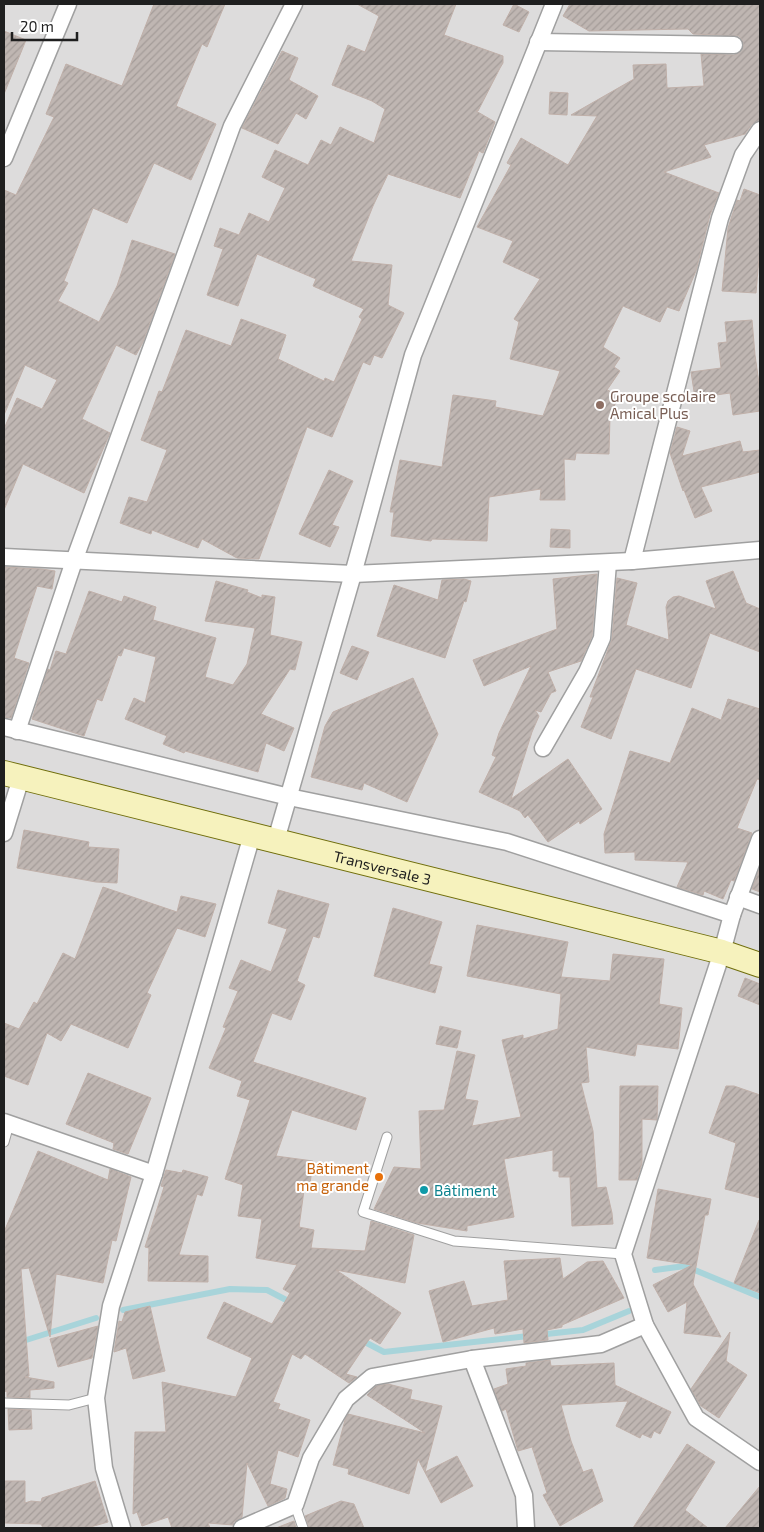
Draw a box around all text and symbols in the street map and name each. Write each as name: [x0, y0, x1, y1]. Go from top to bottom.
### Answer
scale bar: [12, 10, 78, 42]
text: 20 m: [20, 17, 54, 35]
place label: Groupe scolaire Amical Plus: [610, 387, 716, 422]
marker: Groupe scolaire Amical Plus: [594, 399, 606, 411]
street label: Transversale 3: [332, 847, 433, 888]
place label: Bâtiment ma grande: [296, 1159, 369, 1194]
marker: Bâtiment ma grande: [373, 1171, 385, 1183]
place label: Bâtiment: [434, 1181, 497, 1199]
marker: Bâtiment: [418, 1184, 430, 1196]

